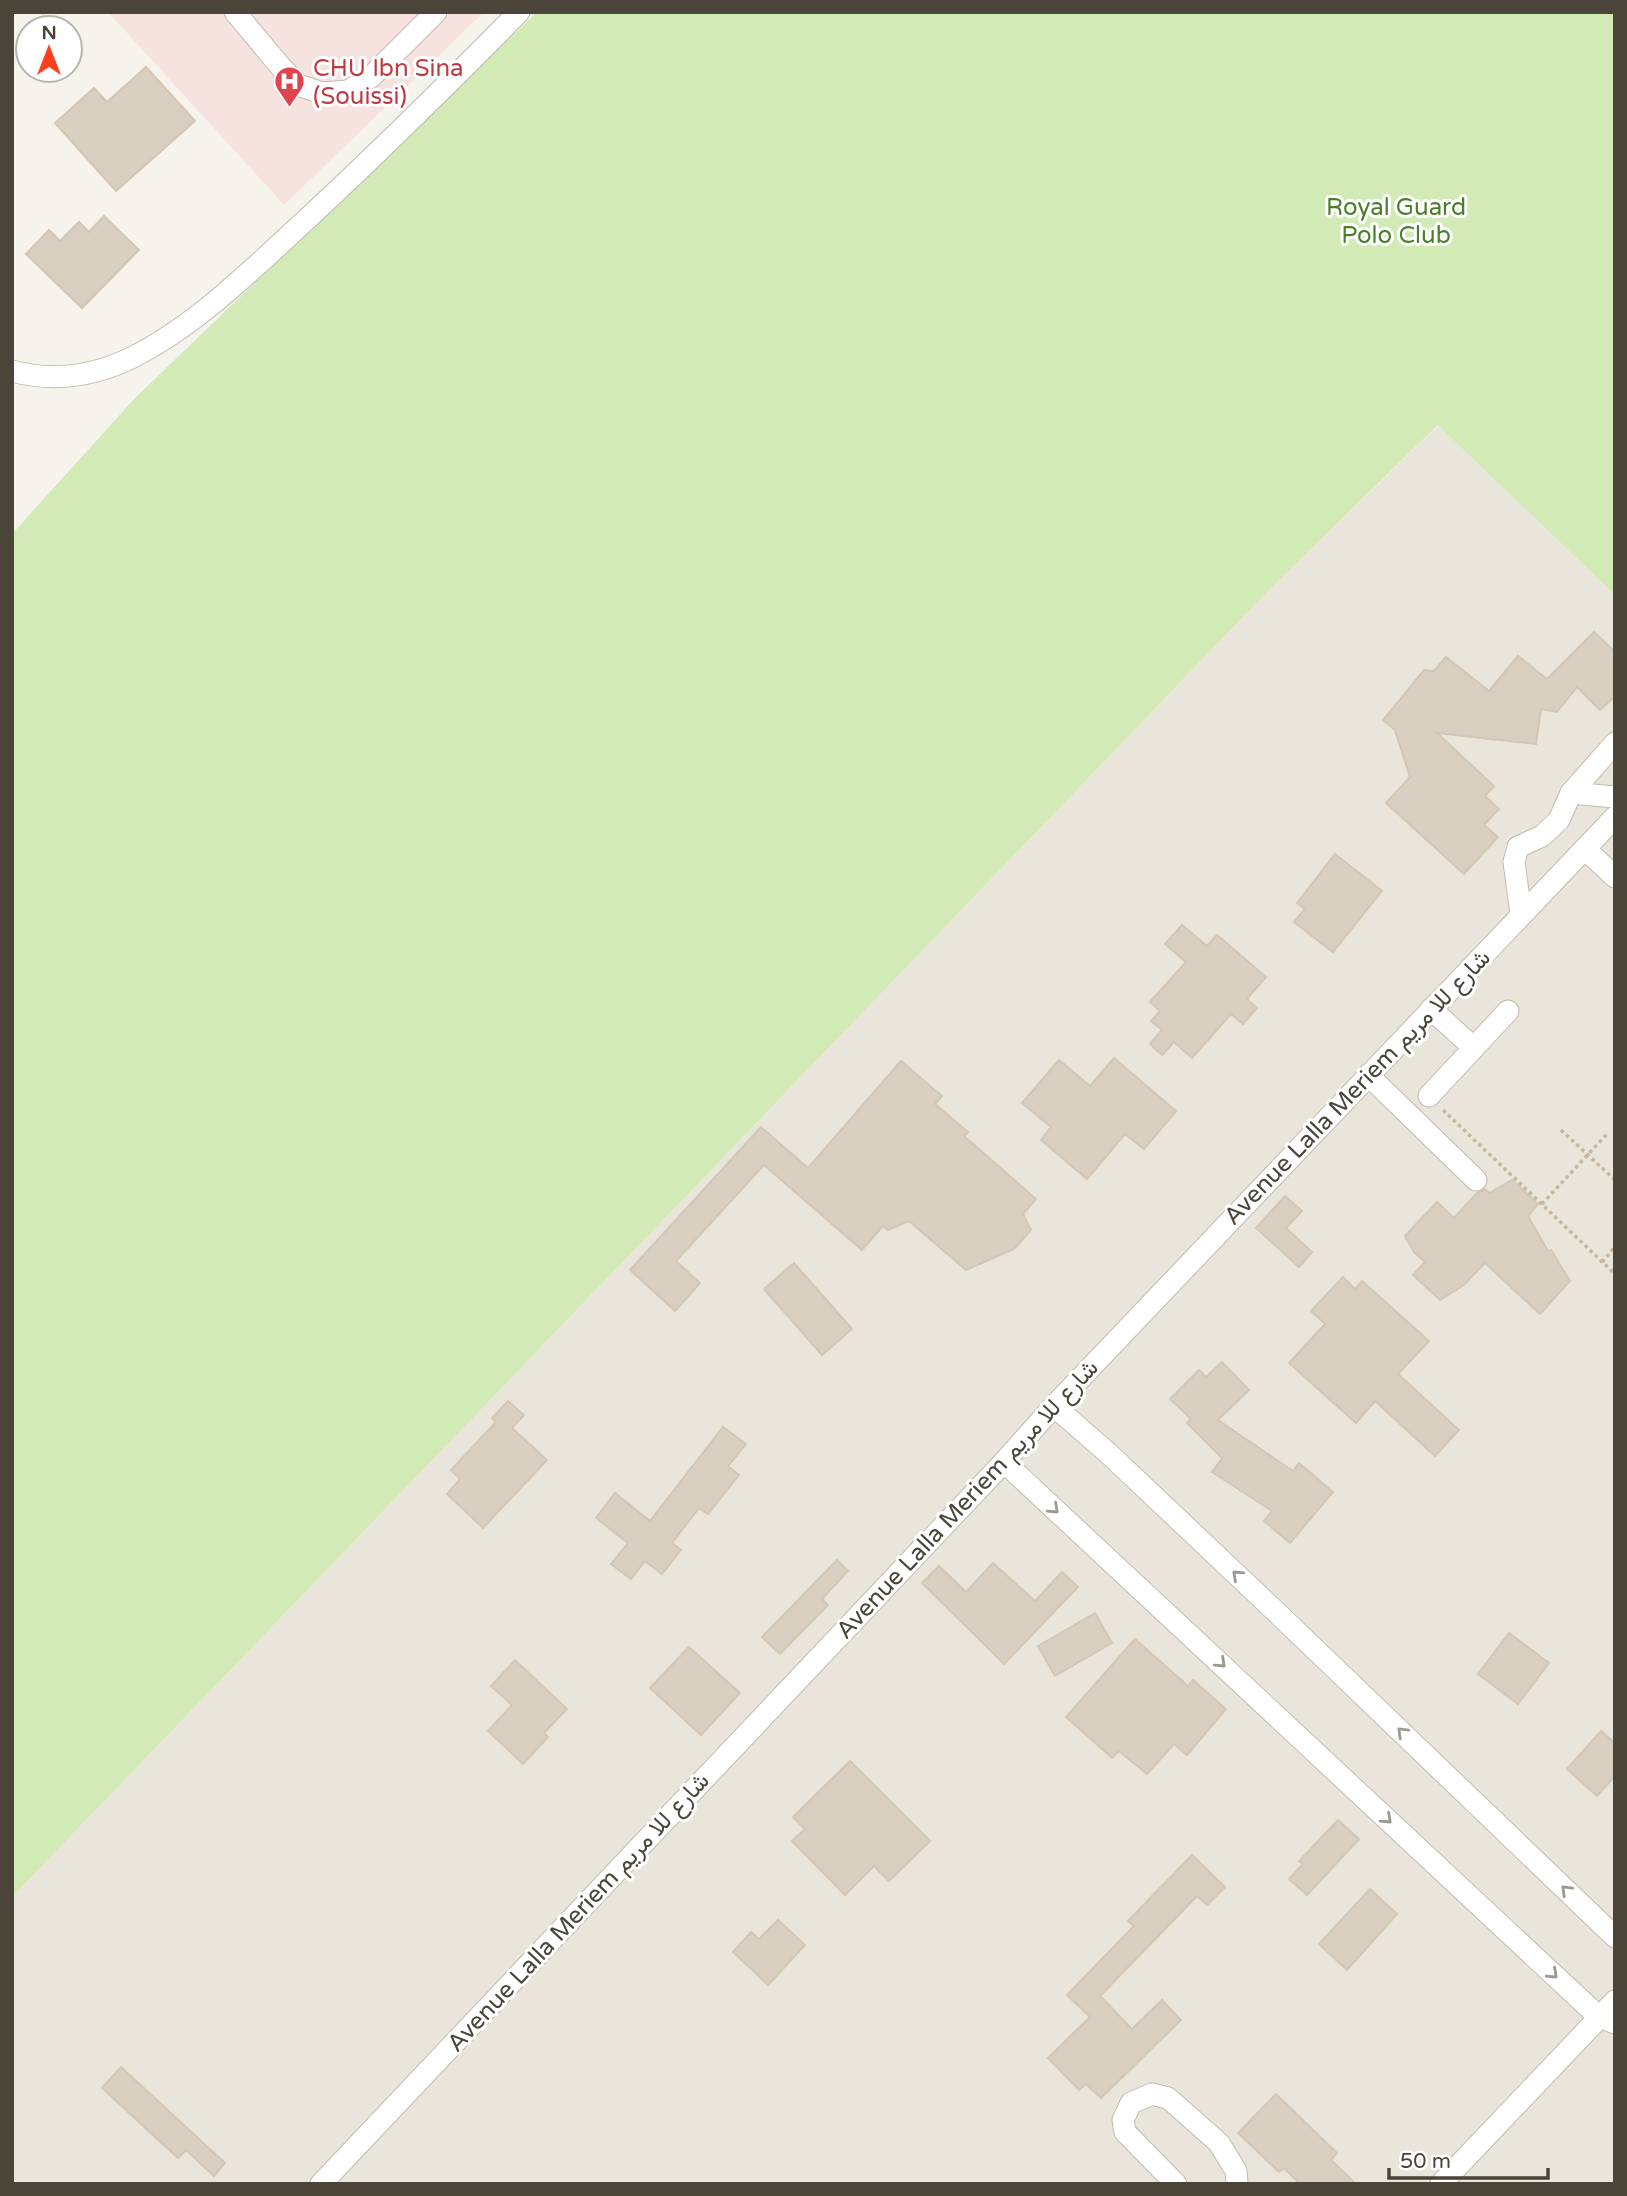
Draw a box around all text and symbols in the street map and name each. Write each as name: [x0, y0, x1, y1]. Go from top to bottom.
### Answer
north arrow: [14, 14, 84, 84]
text: N: [41, 22, 57, 44]
place label: CHU Ibn Sina (Souissi): [313, 54, 463, 111]
hospital icon: CHU Ibn Sina (Souissi): [273, 65, 307, 109]
park label: Royal Guard Polo Club: [1326, 193, 1466, 250]
street label: Avenue Lalla Meriem شارع للا مريم: [1218, 944, 1498, 1232]
street label: Avenue Lalla Meriem شارع للا مريم: [830, 1354, 1105, 1646]
one-way arrow: [1046, 1500, 1059, 1513]
one-way arrow: [1232, 1570, 1245, 1583]
one-way arrow: [1213, 1655, 1226, 1668]
one-way arrow: [1397, 1727, 1410, 1740]
street label: Avenue Lalla Meriem شارع للا مريم: [441, 1767, 716, 2059]
one-way arrow: [1379, 1810, 1392, 1823]
one-way arrow: [1561, 1885, 1574, 1898]
one-way arrow: [1545, 1966, 1558, 1979]
scale bar: [1389, 2136, 1548, 2180]
text: 50 m: [1400, 2149, 1451, 2174]

